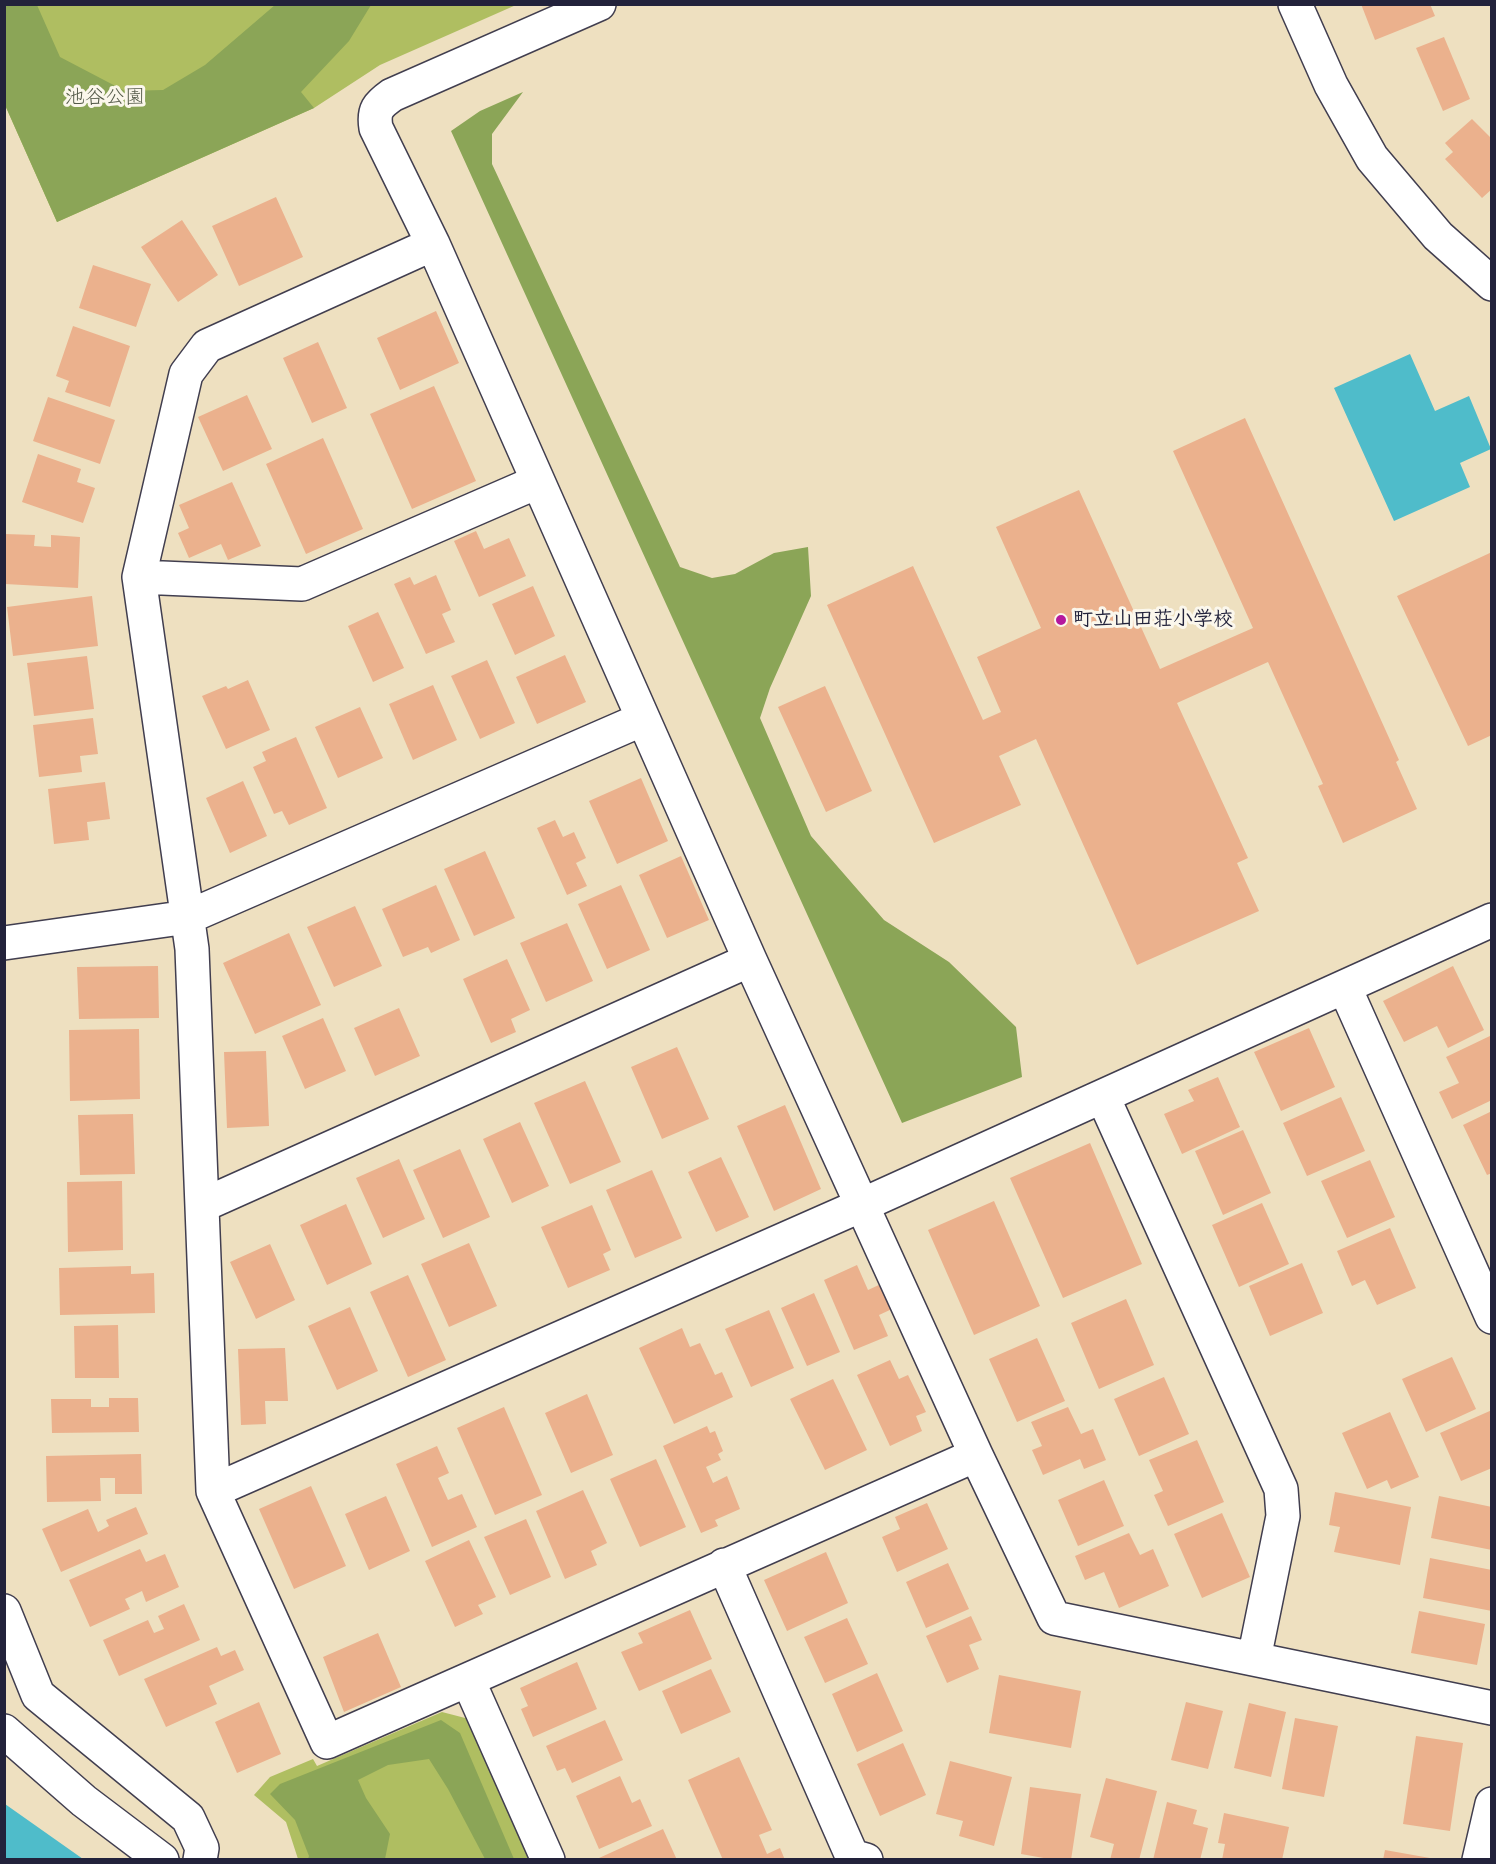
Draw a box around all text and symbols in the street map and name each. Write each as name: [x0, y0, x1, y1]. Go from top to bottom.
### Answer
park label: 池谷公園: [65, 86, 145, 110]
place label: 町立山田荘小学校: [1073, 608, 1233, 632]
marker: 町立山田荘小学校: [1054, 613, 1068, 627]

